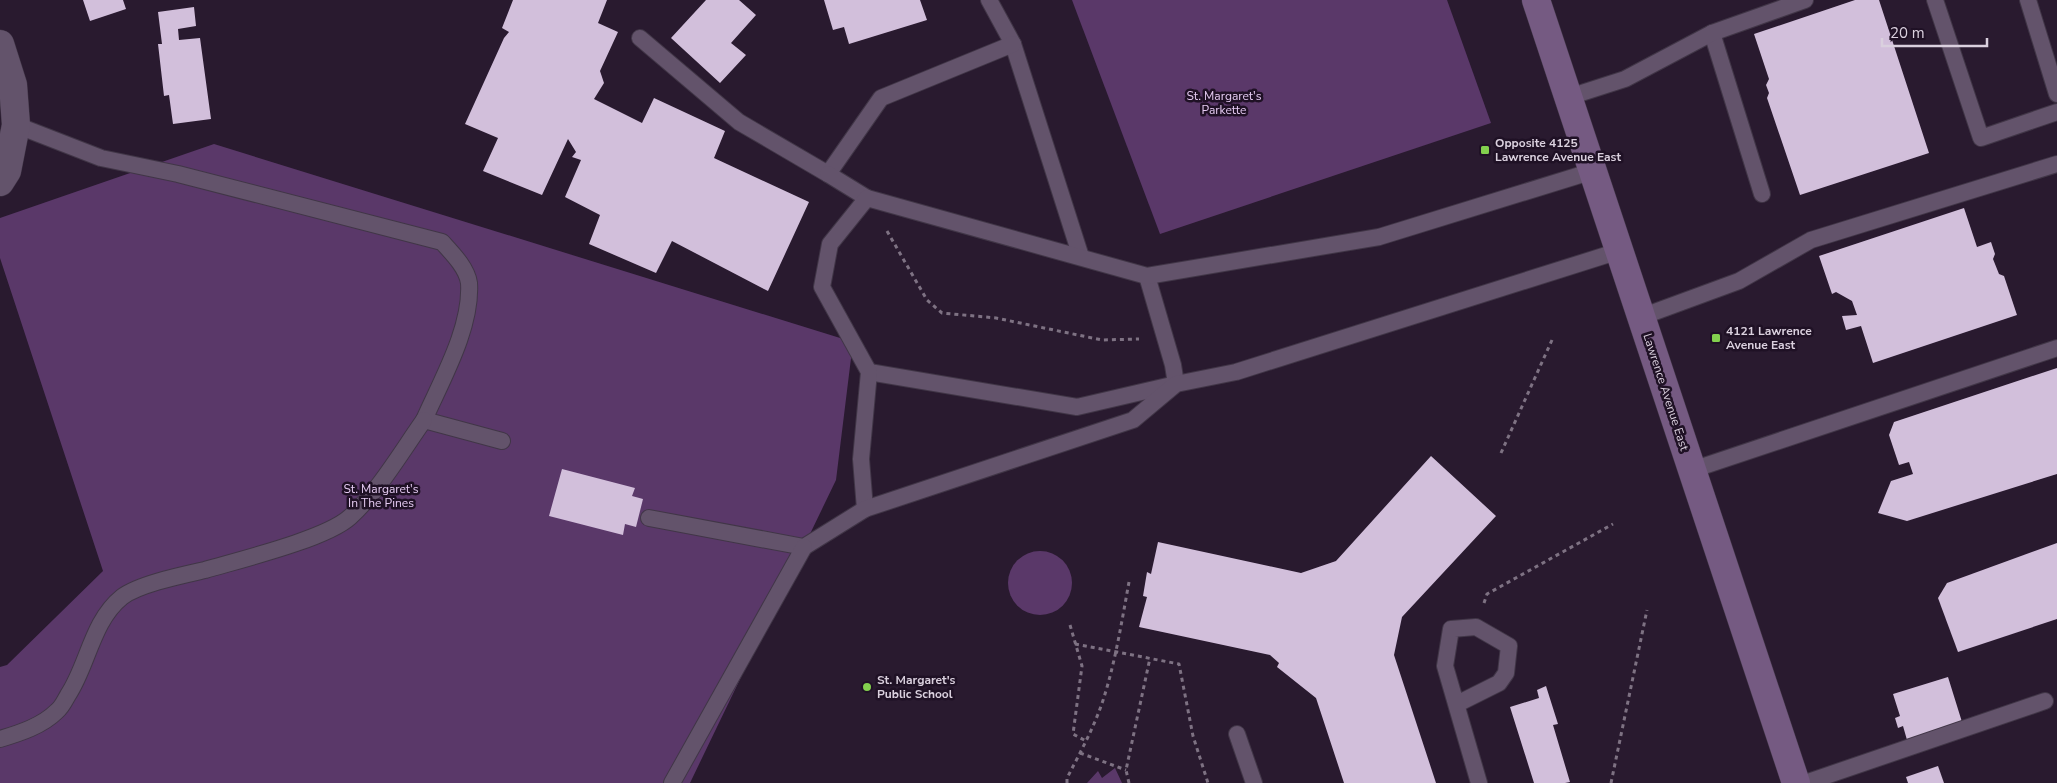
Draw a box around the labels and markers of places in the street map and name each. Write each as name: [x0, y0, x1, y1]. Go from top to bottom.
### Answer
place label: Opposite 4125 Lawrence Avenue East: [1495, 135, 1621, 165]
marker: Opposite 4125 Lawrence Avenue East: [1479, 144, 1491, 156]
place label: 4121 Lawrence Avenue East: [1726, 323, 1812, 353]
marker: 4121 Lawrence Avenue East: [1710, 332, 1722, 344]
place label: St. Margaret's Public School: [877, 672, 956, 702]
marker: St. Margaret's Public School: [861, 681, 873, 693]

